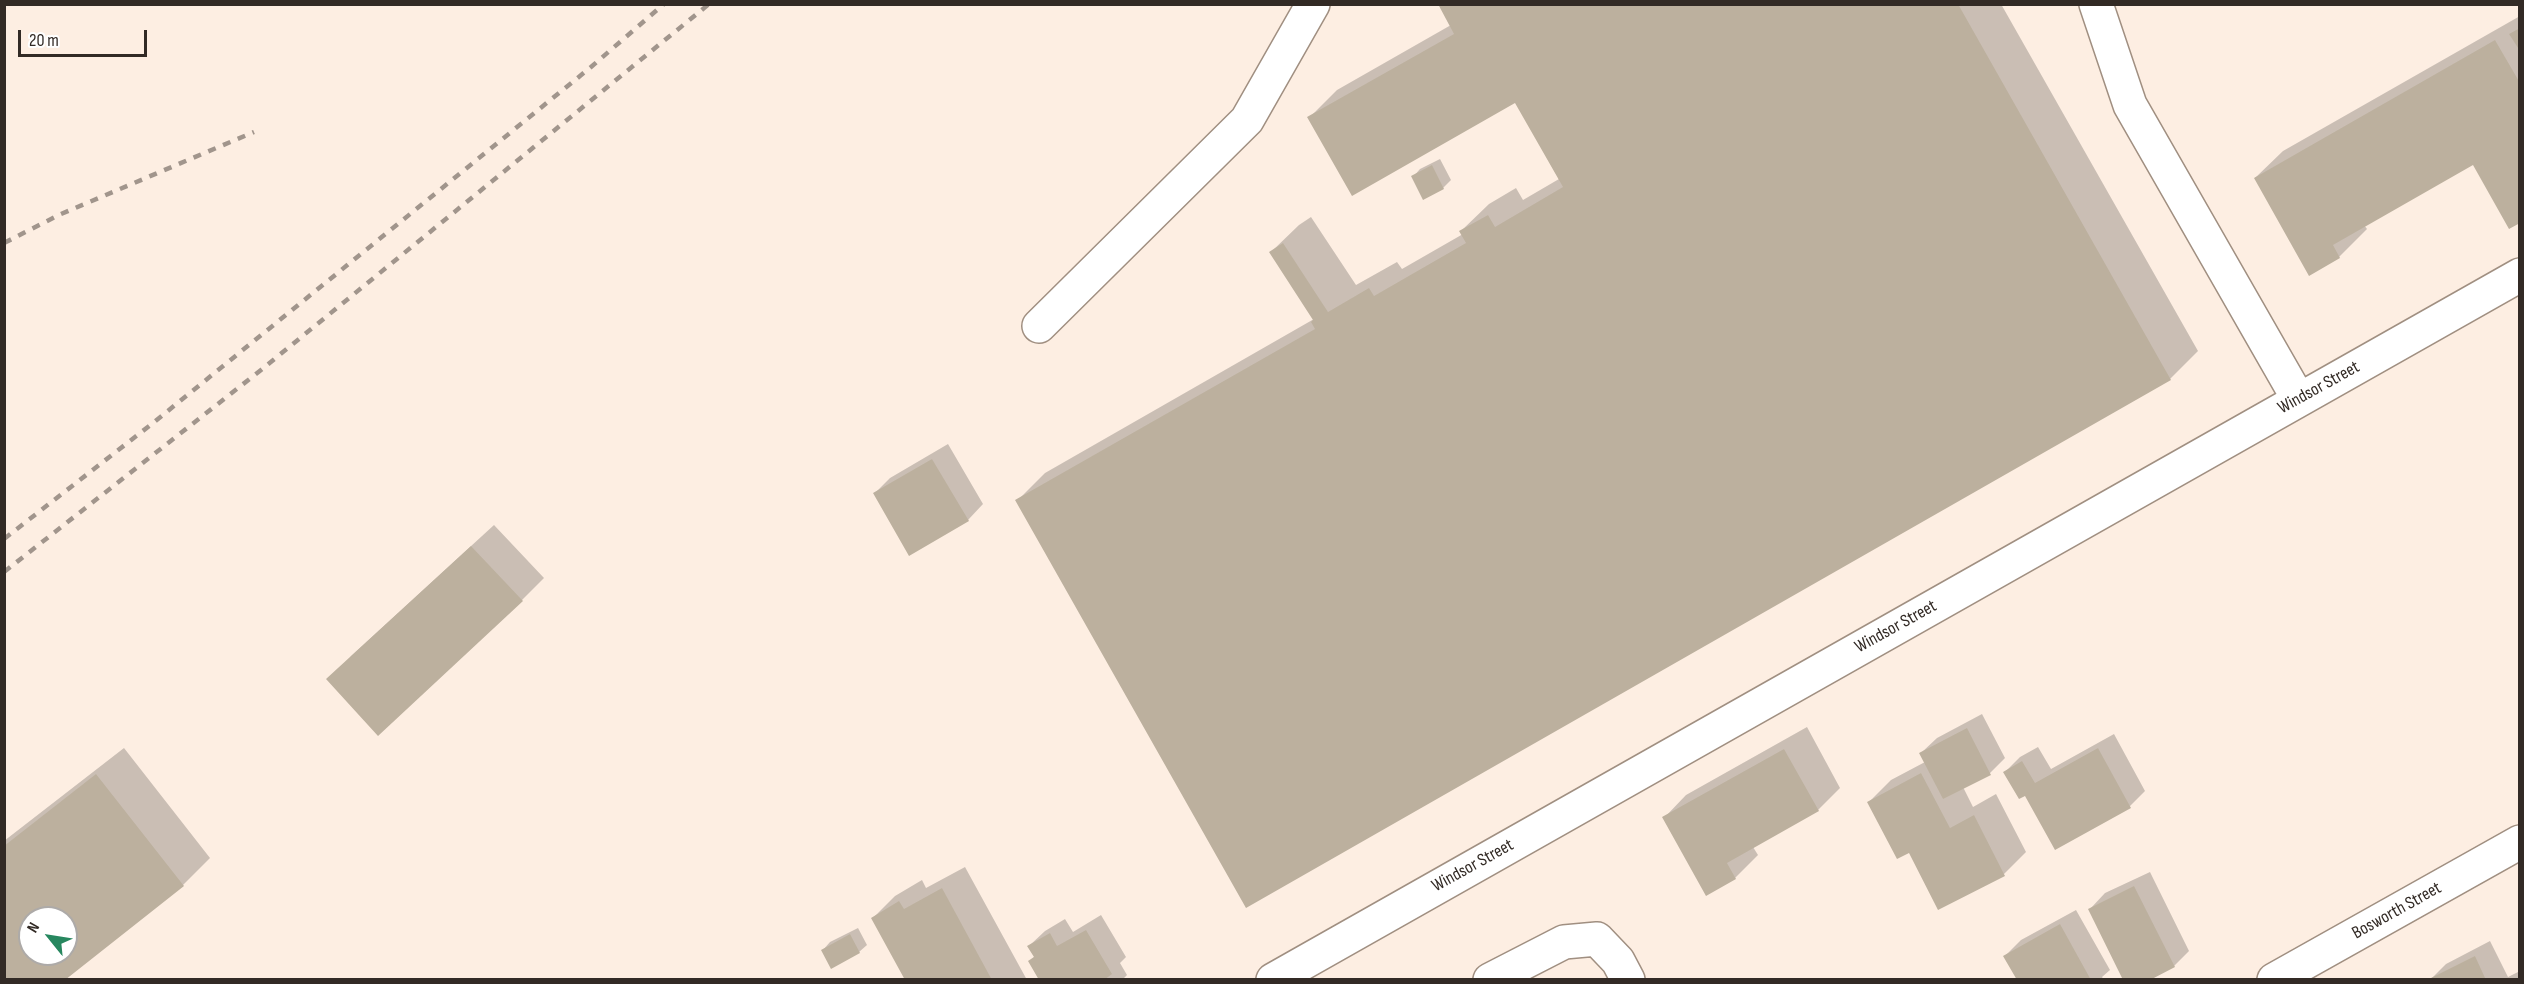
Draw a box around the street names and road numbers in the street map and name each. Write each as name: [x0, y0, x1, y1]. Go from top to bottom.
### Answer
street label: Windsor Street: [2274, 357, 2364, 419]
street label: Windsor Street: [1851, 596, 1941, 658]
street label: Windsor Street: [1428, 835, 1518, 897]
street label: Bosworth Street: [2349, 878, 2445, 944]

